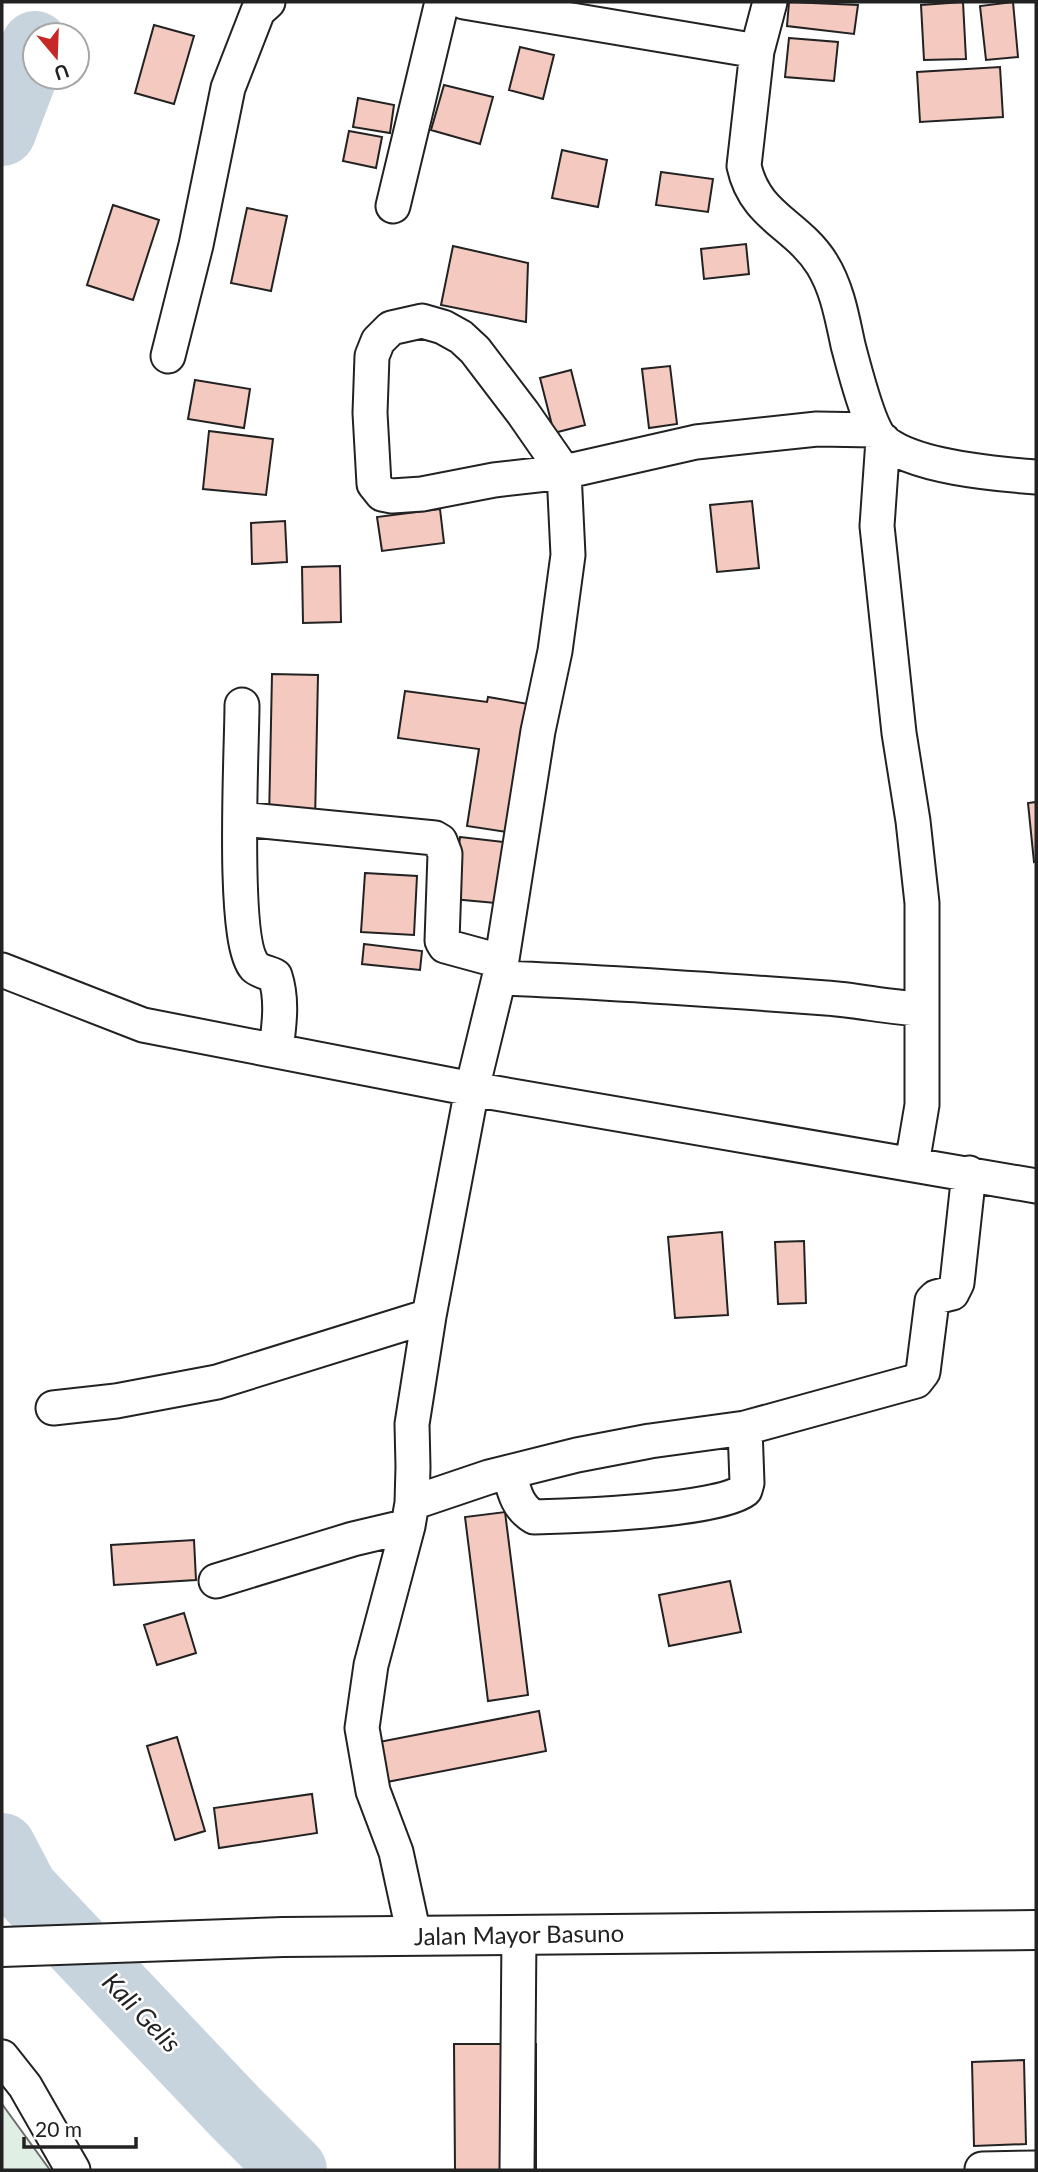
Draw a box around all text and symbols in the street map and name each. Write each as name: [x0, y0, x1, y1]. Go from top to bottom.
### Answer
north arrow: [21, 21, 91, 91]
text: U: [51, 59, 72, 86]
street label: Jalan Mayor Basuno: [414, 1918, 624, 1950]
water label: Kali Gelis: [96, 1965, 188, 2059]
scale bar: [24, 2106, 136, 2150]
text: 20 m: [35, 2116, 82, 2141]

